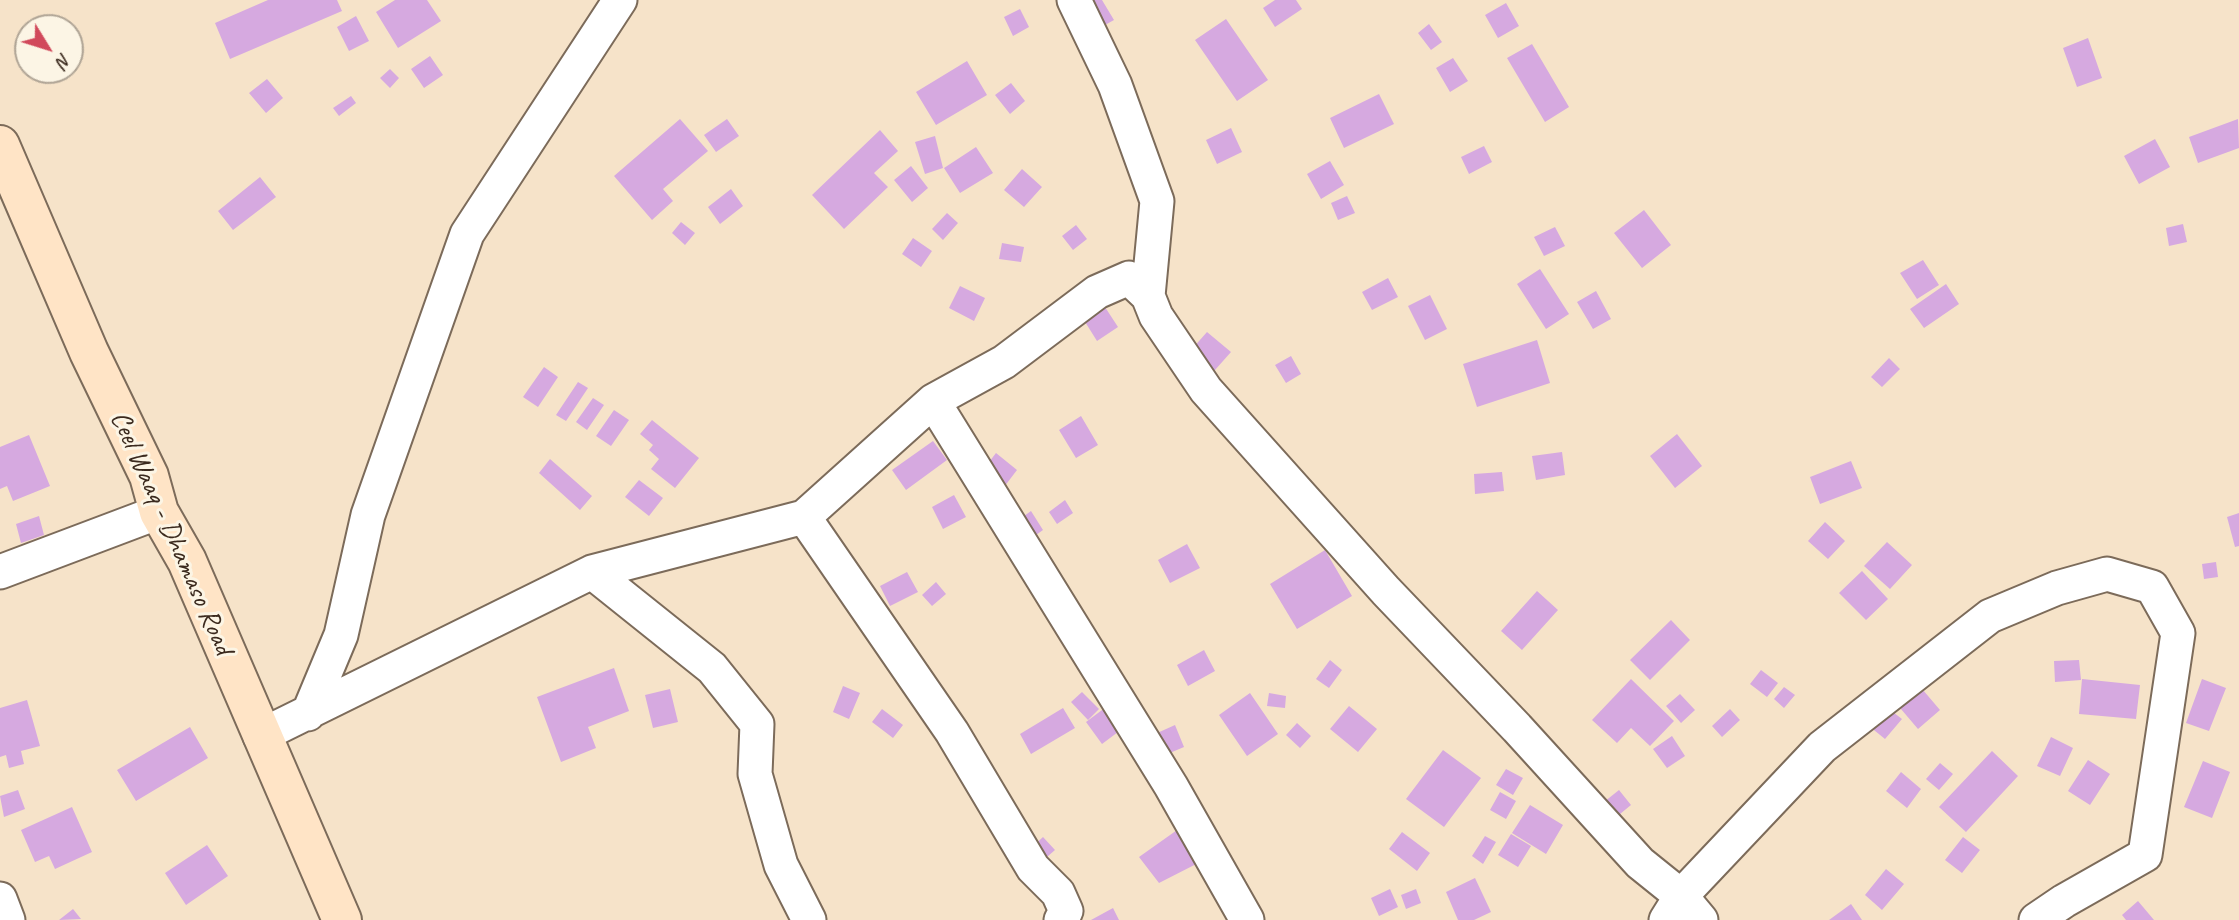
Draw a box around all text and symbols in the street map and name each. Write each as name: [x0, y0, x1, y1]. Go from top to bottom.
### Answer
north arrow: [14, 14, 84, 84]
text: N: [51, 49, 77, 73]
street label: Ceel Waaq - Dhamaso Road: [102, 406, 240, 660]

